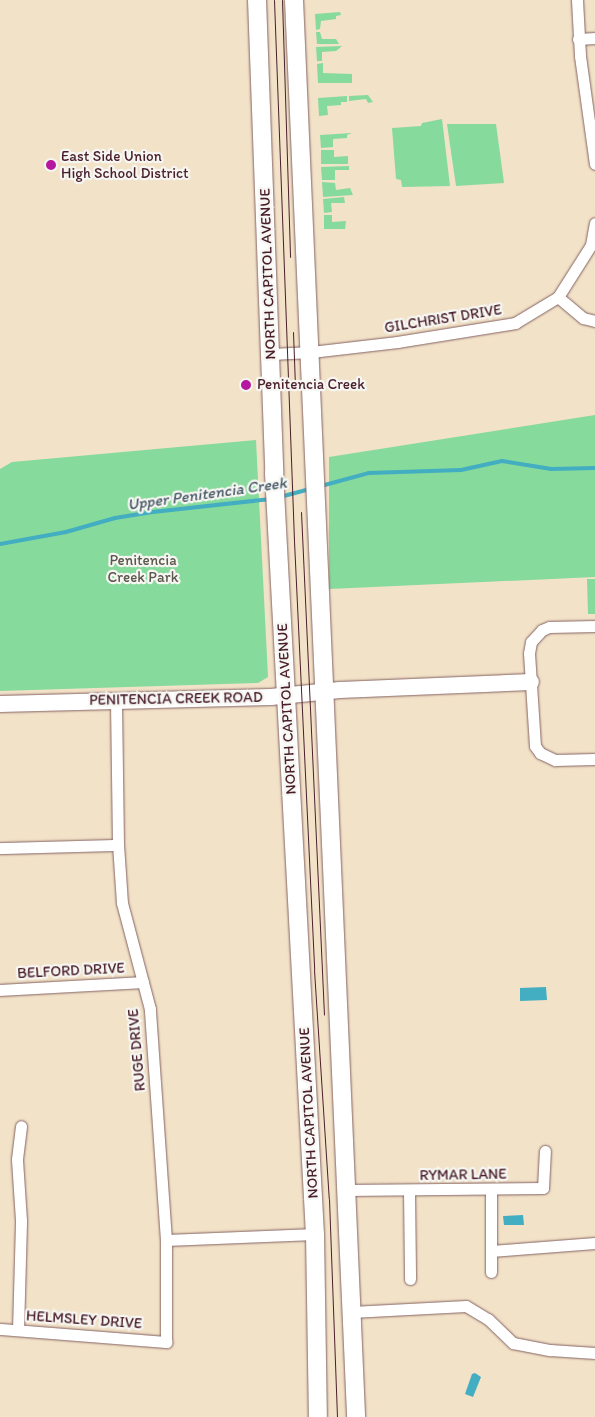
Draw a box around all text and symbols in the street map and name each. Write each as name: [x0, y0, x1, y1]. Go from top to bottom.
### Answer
place label: East Side Union High School District: [61, 147, 188, 182]
marker: East Side Union High School District: [45, 159, 57, 171]
street label: NORTH CAPITOL AVENUE: [256, 189, 280, 359]
street label: GILCHRIST DRIVE: [383, 301, 503, 337]
place label: Penitencia Creek: [257, 376, 365, 394]
marker: Penitencia Creek: [239, 378, 253, 392]
water label: Upper Penitencia Creek: [127, 473, 287, 515]
park label: Penitencia Creek Park: [108, 551, 178, 586]
street label: NORTH CAPITOL AVENUE: [274, 624, 300, 794]
street label: PENITENCIA CREEK ROAD: [89, 688, 263, 710]
street label: BELFORD DRIVE: [17, 959, 125, 983]
street label: RUGE DRIVE: [124, 1008, 150, 1092]
street label: NORTH CAPITOL AVENUE: [296, 1028, 322, 1198]
street label: RYMAR LANE: [419, 1165, 507, 1185]
street label: HELMSLEY DRIVE: [25, 1307, 143, 1333]

